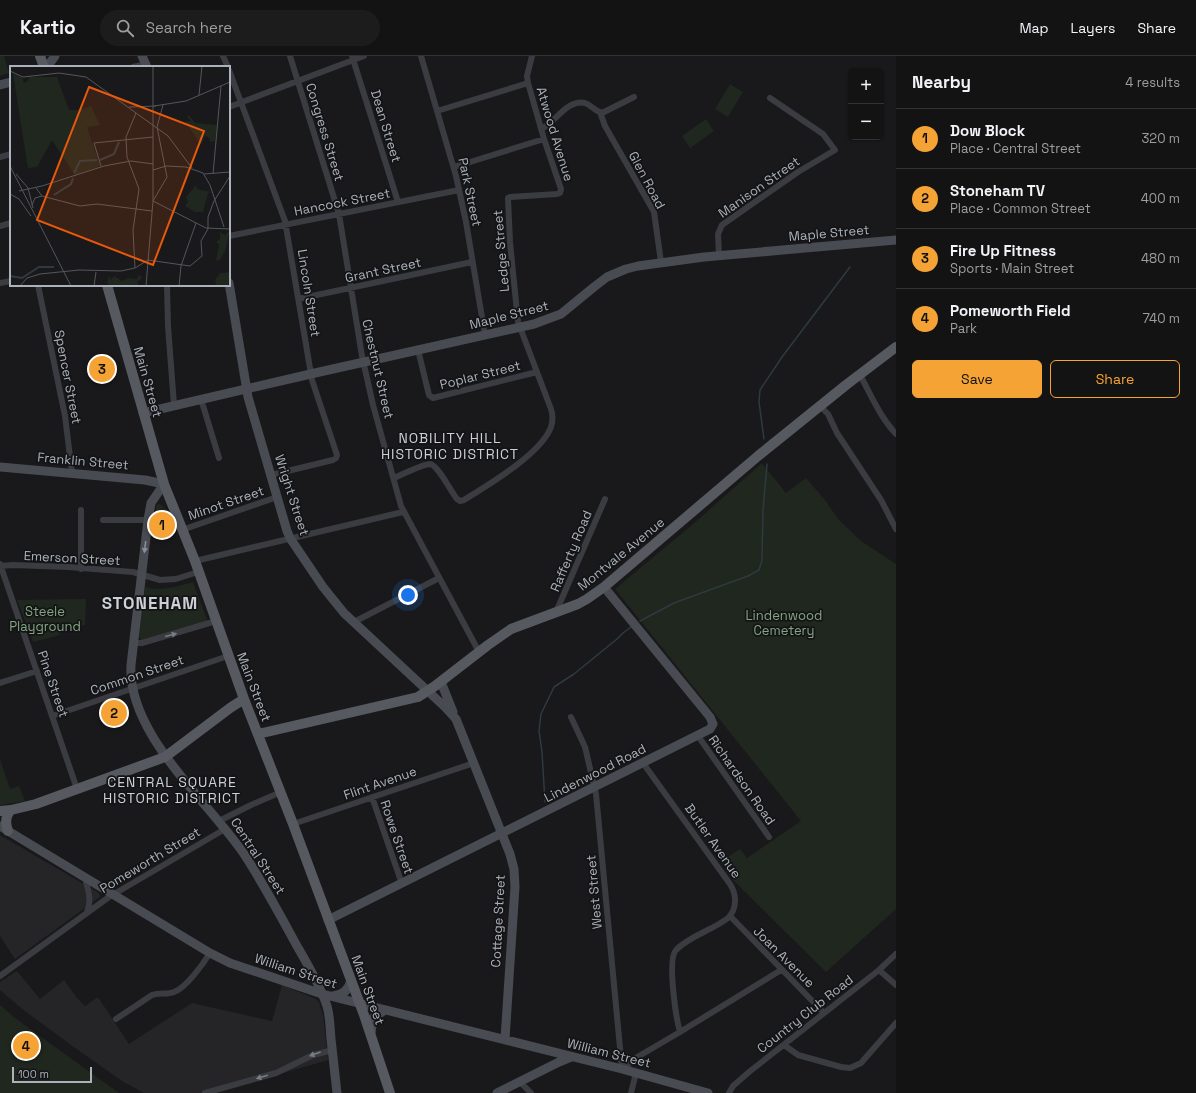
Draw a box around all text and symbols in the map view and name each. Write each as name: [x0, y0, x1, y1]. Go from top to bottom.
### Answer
search box: [100, 10, 380, 46]
text: Kartio: [20, 15, 76, 40]
icon: search: [114, 17, 136, 39]
text: Search here: [146, 18, 232, 37]
text: Map: [1019, 19, 1049, 37]
text: Layers: [1071, 19, 1115, 37]
text: Share: [1137, 19, 1176, 37]
inset map: [10, 66, 230, 286]
map controls: [848, 68, 884, 140]
button: +: [848, 68, 884, 104]
text: Nearby: [912, 71, 971, 93]
text: 4 results: [1125, 74, 1180, 91]
street label: Congress Street: [302, 81, 348, 183]
street label: Atwood Avenue: [533, 85, 577, 183]
street label: Dean Street: [367, 88, 405, 164]
button: −: [848, 104, 884, 140]
text: Dow Block: [950, 121, 1025, 140]
text: 1: [922, 130, 928, 147]
text: 320 m: [1141, 130, 1180, 147]
text: Place · Central Street: [950, 140, 1081, 157]
street label: Glen Road: [625, 148, 669, 212]
street label: Manison Street: [715, 153, 803, 221]
street label: Park Street: [454, 156, 486, 228]
text: Stoneham TV: [950, 181, 1045, 200]
street label: Hancock Street: [292, 184, 392, 220]
text: 2: [921, 190, 929, 207]
text: 400 m: [1141, 190, 1180, 207]
text: Place · Common Street: [950, 200, 1091, 217]
street label: Ledge Street: [489, 209, 513, 293]
street label: Maple Street: [788, 221, 870, 245]
text: Fire Up Fitness: [950, 241, 1056, 260]
street label: Lincoln Street: [294, 248, 324, 338]
text: 3: [921, 250, 929, 267]
text: 480 m: [1141, 250, 1180, 267]
street label: Grant Street: [343, 254, 423, 286]
text: Sports · Main Street: [950, 260, 1074, 277]
street label: Maple Street: [468, 297, 550, 333]
text: Pomeworth Field: [950, 301, 1070, 320]
text: 4: [921, 310, 929, 327]
text: 740 m: [1142, 310, 1180, 327]
street label: Chestnut Street: [358, 318, 398, 420]
text: Park: [950, 320, 977, 337]
street label: Spencer Street: [51, 329, 85, 425]
street label: Main Street: [130, 345, 166, 419]
pin: 3: [89, 354, 115, 384]
street label: Poplar Street: [438, 357, 522, 393]
button: Save: [912, 360, 1042, 398]
button: Share: [1050, 360, 1180, 398]
district label: NOBILITY HILL HISTORIC DISTRICT: [381, 429, 519, 463]
street label: Franklin Street: [37, 449, 129, 473]
street label: Wright Street: [271, 452, 313, 538]
street label: Minot Street: [186, 482, 266, 524]
street label: Rafferty Road: [546, 508, 596, 594]
pin: 1: [149, 510, 175, 540]
street label: Montvale Avenue: [574, 514, 668, 594]
one-way arrow: [142, 541, 148, 553]
street label: Emerson Street: [23, 547, 121, 569]
your location: [398, 585, 418, 605]
district label: STONEHAM: [102, 592, 198, 614]
park label: Steele Playground: [9, 603, 81, 635]
park label: Lindenwood Cemetery: [746, 607, 822, 639]
one-way arrow: [165, 632, 177, 638]
street label: Pine Street: [34, 648, 72, 720]
street label: Main Street: [233, 650, 275, 724]
street label: Common Street: [88, 651, 186, 699]
pin: 2: [101, 698, 127, 728]
street label: Richardson Road: [705, 732, 779, 828]
street label: Lindenwood Road: [541, 740, 649, 806]
street label: Flint Avenue: [341, 763, 419, 803]
district label: CENTRAL SQUARE HISTORIC DISTRICT: [103, 773, 241, 807]
street label: Rowe Street: [376, 798, 418, 876]
street label: Butler Avenue: [681, 800, 745, 882]
street label: Central Street: [227, 814, 289, 898]
street label: Pomeworth Street: [96, 823, 204, 897]
street label: West Street: [582, 854, 606, 930]
street label: Cottage Street: [487, 874, 509, 968]
street label: Joan Avenue: [750, 923, 818, 991]
street label: William Street: [253, 950, 339, 992]
street label: Main Street: [348, 953, 388, 1027]
street label: Country Club Road: [754, 971, 856, 1057]
pin: 4: [13, 1031, 39, 1061]
street label: William Street: [565, 1034, 653, 1072]
one-way arrow: [309, 1052, 321, 1058]
scale bar: [12, 1065, 92, 1084]
text: 100 m: [18, 1067, 49, 1081]
one-way arrow: [256, 1074, 269, 1080]

